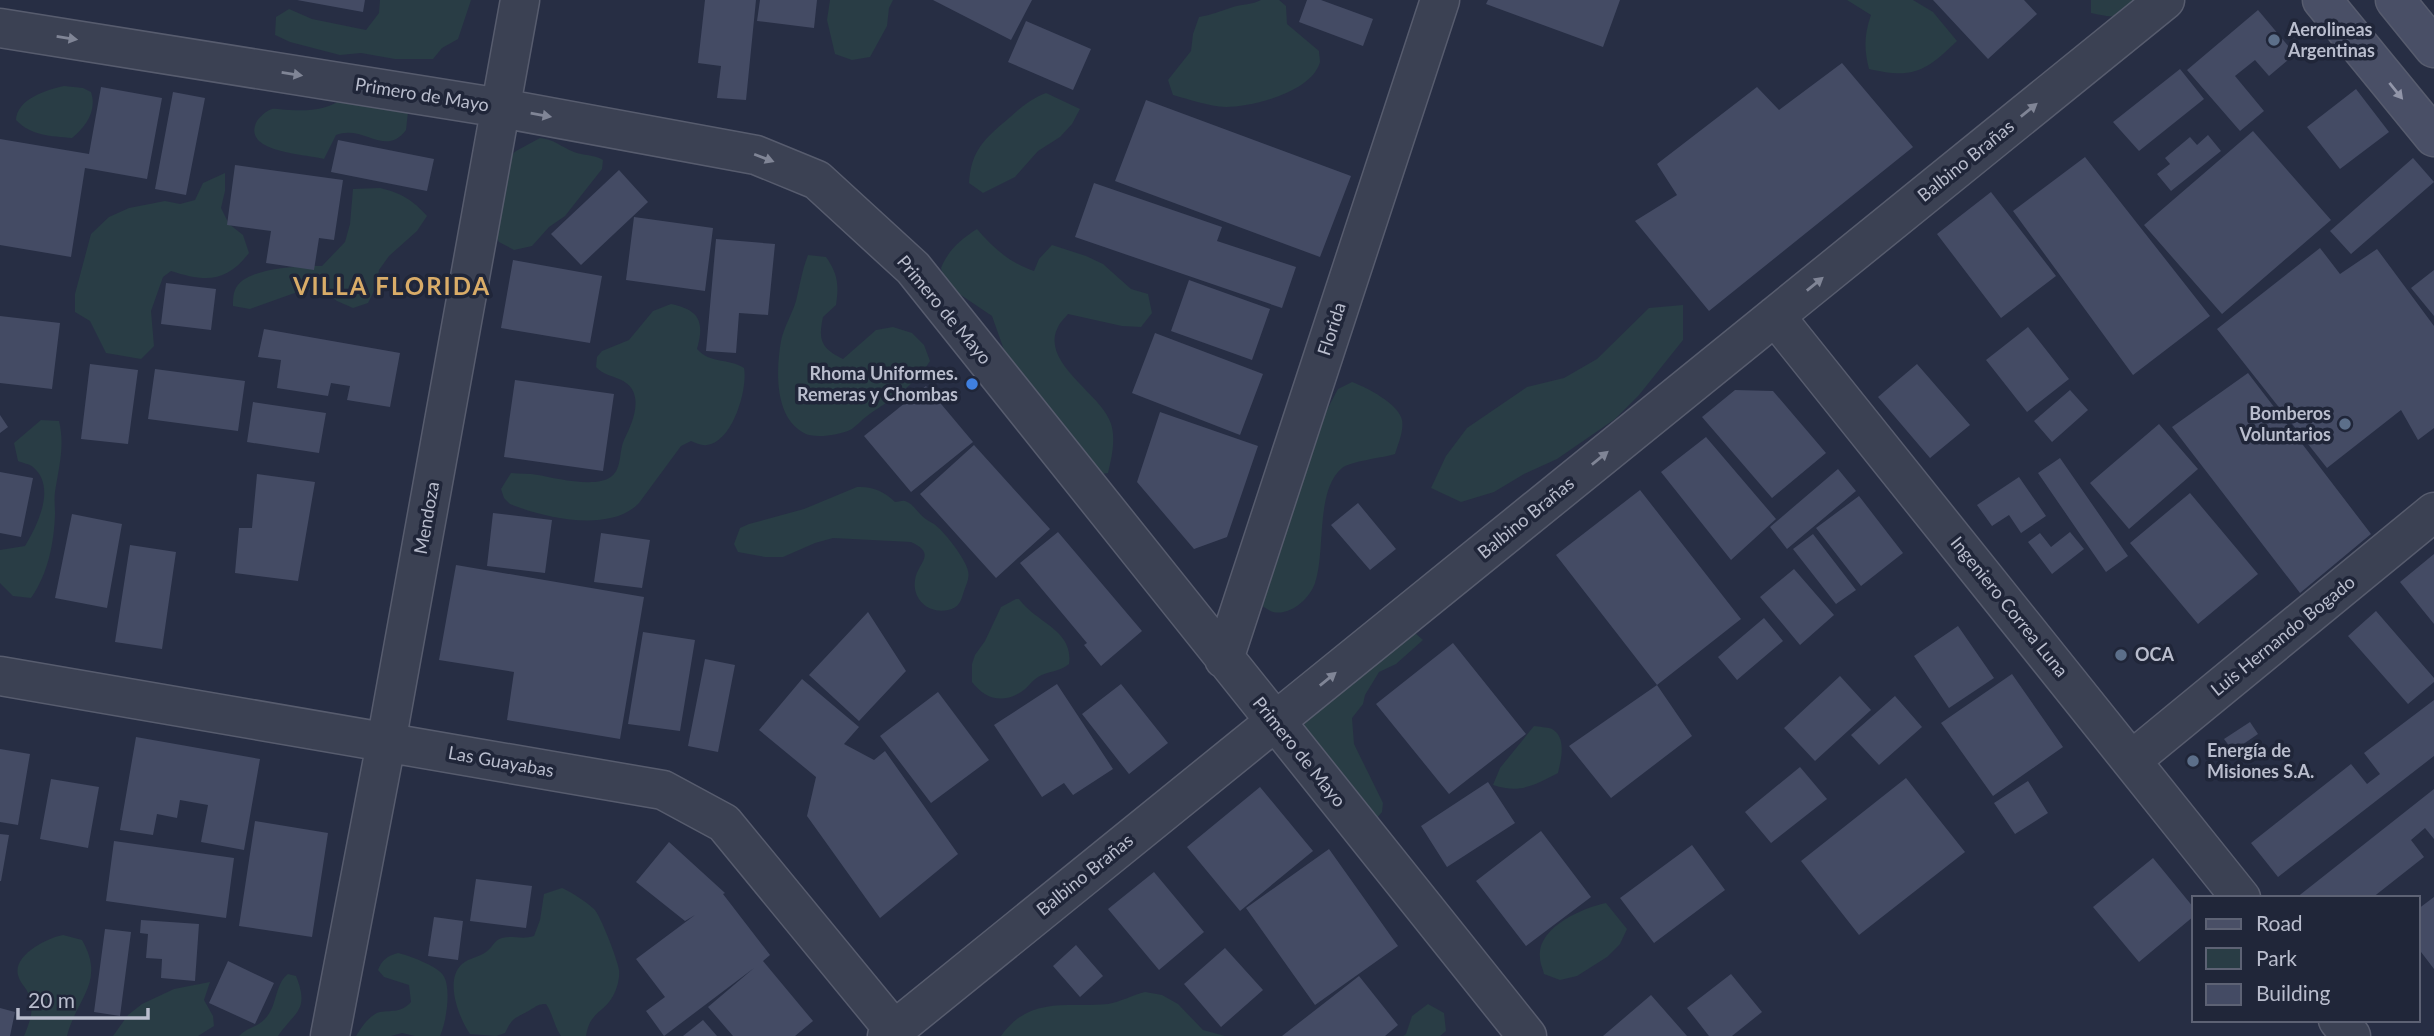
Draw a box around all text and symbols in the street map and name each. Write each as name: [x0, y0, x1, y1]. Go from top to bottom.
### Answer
place label: Aerolineas Argentinas: [2287, 18, 2375, 61]
marker: Aerolineas Argentinas: [2266, 32, 2282, 48]
one-way arrow: [56, 33, 78, 44]
one-way arrow: [281, 69, 303, 80]
street label: Primero de Mayo: [354, 73, 491, 115]
one-way arrow: [2388, 82, 2403, 99]
one-way arrow: [2021, 103, 2038, 118]
one-way arrow: [530, 110, 552, 121]
street label: Balbino Brañas: [1913, 115, 2018, 206]
one-way arrow: [753, 153, 774, 164]
street label: Primero de Mayo: [893, 250, 997, 368]
district label: VILLA FLORIDA: [292, 271, 491, 300]
one-way arrow: [1806, 277, 1823, 292]
street label: Florida: [1312, 299, 1350, 358]
place label: Rhoma Uniformes. Remeras y Chombas: [797, 362, 958, 405]
marker: Rhoma Uniformes. Remeras y Chombas: [964, 376, 980, 392]
place label: Bomberos Voluntarios: [2239, 402, 2331, 445]
marker: Bomberos Voluntarios: [2337, 416, 2353, 432]
one-way arrow: [1591, 451, 1608, 466]
street label: Balbino Brañas: [1473, 472, 1578, 563]
street label: Mendoza: [409, 480, 443, 556]
street label: Ingeniero Correa Luna: [1946, 532, 2073, 681]
street label: Luis Hernando Bogado: [2206, 570, 2359, 700]
place label: OCA: [2135, 643, 2174, 665]
marker: OCA: [2113, 647, 2129, 663]
one-way arrow: [1318, 671, 1336, 686]
street label: Primero de Mayo: [1249, 692, 1351, 811]
place label: Energía de Misiones S.A.: [2207, 739, 2314, 782]
street label: Las Guayabas: [446, 741, 556, 781]
marker: Energía de Misiones S.A.: [2185, 753, 2201, 769]
street label: Balbino Brañas: [1032, 829, 1137, 920]
legend: [2192, 896, 2420, 1022]
text: Road: [2256, 910, 2303, 935]
text: Park: [2256, 945, 2297, 970]
scale bar: [18, 976, 147, 1020]
text: Building: [2256, 980, 2331, 1005]
text: 20 m: [28, 987, 75, 1012]

